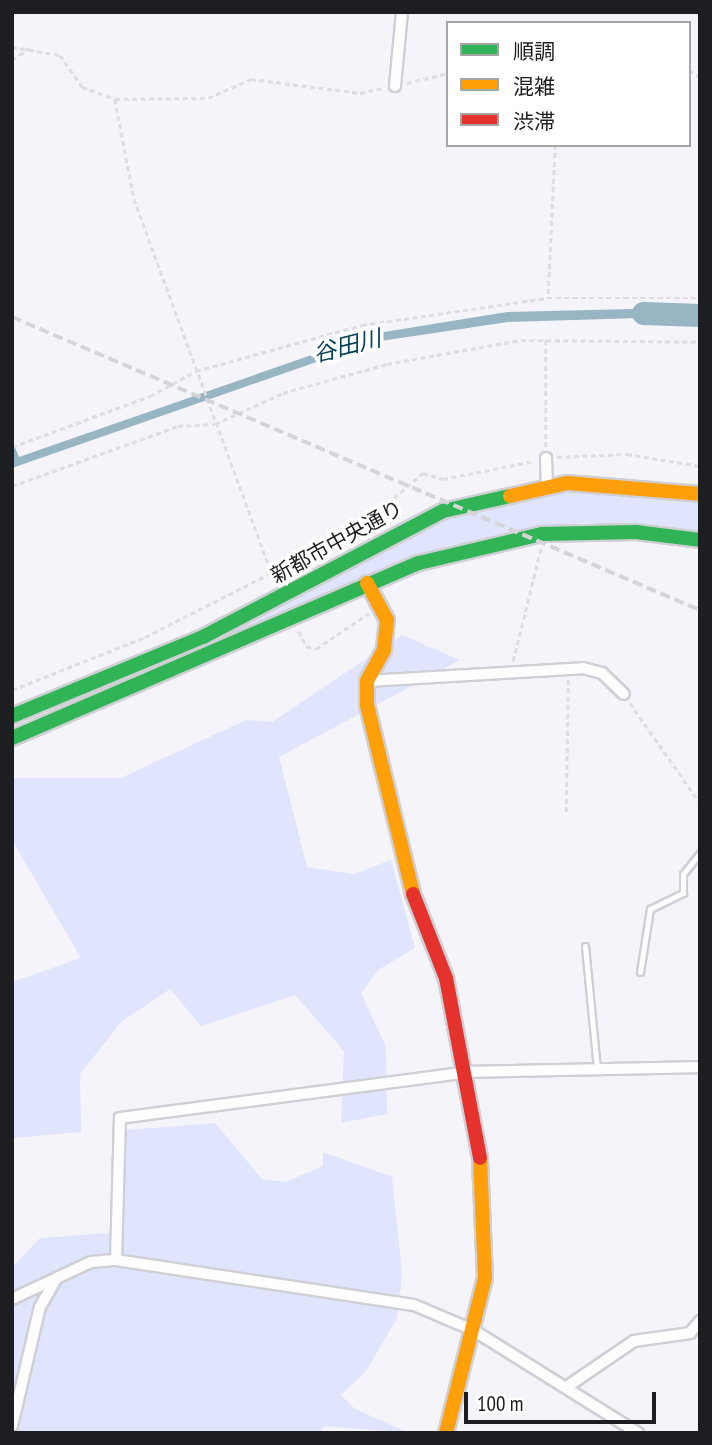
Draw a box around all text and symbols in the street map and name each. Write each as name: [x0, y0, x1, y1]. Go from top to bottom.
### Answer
legend: [446, 21, 691, 147]
text: 順調: [513, 38, 555, 65]
text: 混雑: [513, 73, 555, 100]
text: 渋滞: [513, 108, 555, 135]
water label: 谷田川: [310, 324, 384, 368]
street label: 新都市中央通り: [267, 495, 407, 589]
scale bar: [467, 1378, 660, 1422]
text: 100 m: [477, 1390, 523, 1417]

